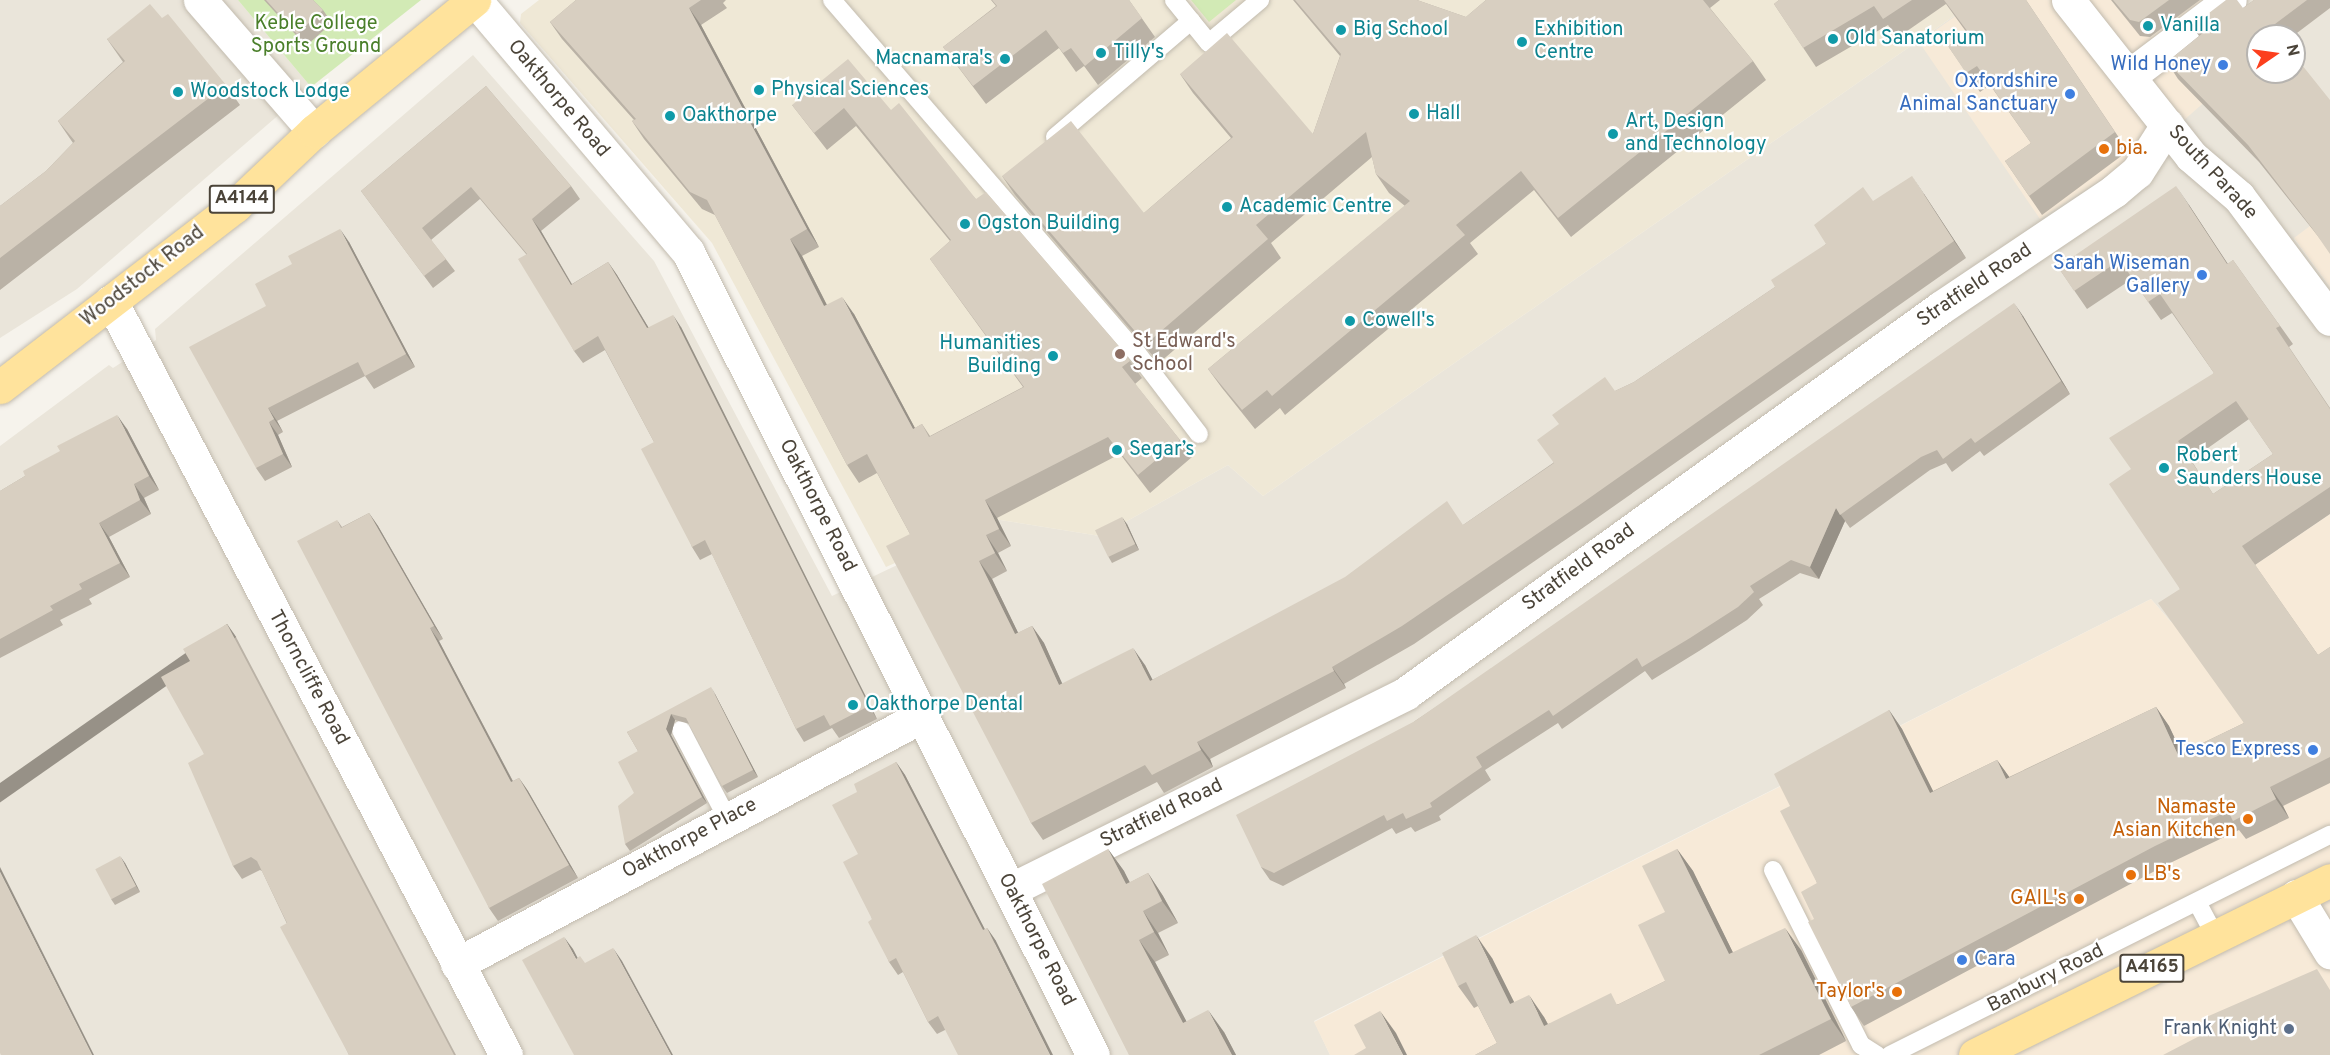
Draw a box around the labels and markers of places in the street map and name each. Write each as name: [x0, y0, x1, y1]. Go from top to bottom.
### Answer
place label: Vanilla: [2160, 14, 2220, 38]
place label: Big School: [1353, 18, 1448, 42]
place label: Exhibition Centre: [1534, 19, 1624, 66]
marker: Vanilla: [2141, 19, 2155, 33]
marker: Big School: [1334, 23, 1348, 37]
place label: Old Sanatorium: [1845, 27, 1985, 51]
marker: Old Sanatorium: [1826, 32, 1840, 46]
marker: Exhibition Centre: [1515, 35, 1529, 49]
place label: Tilly's: [1113, 41, 1164, 65]
marker: Tilly's: [1094, 46, 1108, 60]
place label: Macnamara's: [875, 47, 993, 71]
marker: Macnamara's: [998, 52, 1012, 66]
place label: Wild Honey: [2110, 53, 2211, 77]
marker: Wild Honey: [2216, 58, 2230, 72]
place label: Oxfordshire Animal Sanctuary: [1899, 70, 2058, 117]
place label: Physical Sciences: [771, 78, 929, 102]
place label: Woodstock Lodge: [190, 80, 350, 104]
marker: Physical Sciences: [752, 83, 766, 97]
marker: Woodstock Lodge: [171, 85, 185, 99]
marker: Oxfordshire Animal Sanctuary: [2063, 87, 2077, 101]
place label: Hall: [1426, 102, 1460, 126]
place label: Oakthorpe: [682, 104, 777, 128]
marker: Hall: [1407, 107, 1421, 121]
marker: Oakthorpe: [663, 109, 677, 123]
place label: Art, Design and Technology: [1625, 110, 1767, 157]
marker: Art, Design and Technology: [1606, 127, 1620, 141]
place label: bia.: [2116, 137, 2147, 161]
marker: bia.: [2097, 142, 2111, 156]
place label: Academic Centre: [1239, 195, 1392, 219]
marker: Academic Centre: [1220, 200, 1234, 214]
place label: Ogston Building: [977, 212, 1120, 236]
marker: Ogston Building: [958, 217, 972, 231]
place label: Sarah Wiseman Gallery: [2052, 252, 2190, 299]
marker: Sarah Wiseman Gallery: [2195, 268, 2209, 282]
place label: Cowell's: [1362, 309, 1435, 333]
marker: Cowell's: [1343, 314, 1357, 328]
place label: St Edward's School: [1132, 330, 1236, 377]
place label: Humanities Building: [939, 332, 1041, 379]
marker: St Edward's School: [1113, 347, 1127, 361]
marker: Humanities Building: [1046, 349, 1060, 363]
place label: Segar’s: [1129, 438, 1195, 462]
marker: Segar’s: [1110, 443, 1124, 457]
place label: Robert Saunders House: [2176, 444, 2322, 491]
marker: Robert Saunders House: [2157, 461, 2171, 475]
place label: Oakthorpe Dental: [865, 693, 1023, 717]
marker: Oakthorpe Dental: [846, 698, 860, 712]
place label: Tesco Express: [2175, 738, 2301, 762]
marker: Tesco Express: [2306, 743, 2320, 757]
place label: Namaste Asian Kitchen: [2112, 796, 2236, 843]
marker: Namaste Asian Kitchen: [2241, 812, 2255, 826]
place label: LB's: [2143, 863, 2181, 887]
marker: LB's: [2124, 868, 2138, 882]
place label: GAIL's: [2010, 887, 2067, 911]
marker: GAIL's: [2072, 892, 2086, 906]
place label: Cara: [1974, 948, 2016, 972]
marker: Cara: [1955, 953, 1969, 967]
place label: Taylor's: [1816, 980, 1885, 1004]
marker: Taylor's: [1890, 985, 1904, 999]
place label: Frank Knight: [2163, 1017, 2277, 1041]
marker: Frank Knight: [2282, 1022, 2296, 1036]

